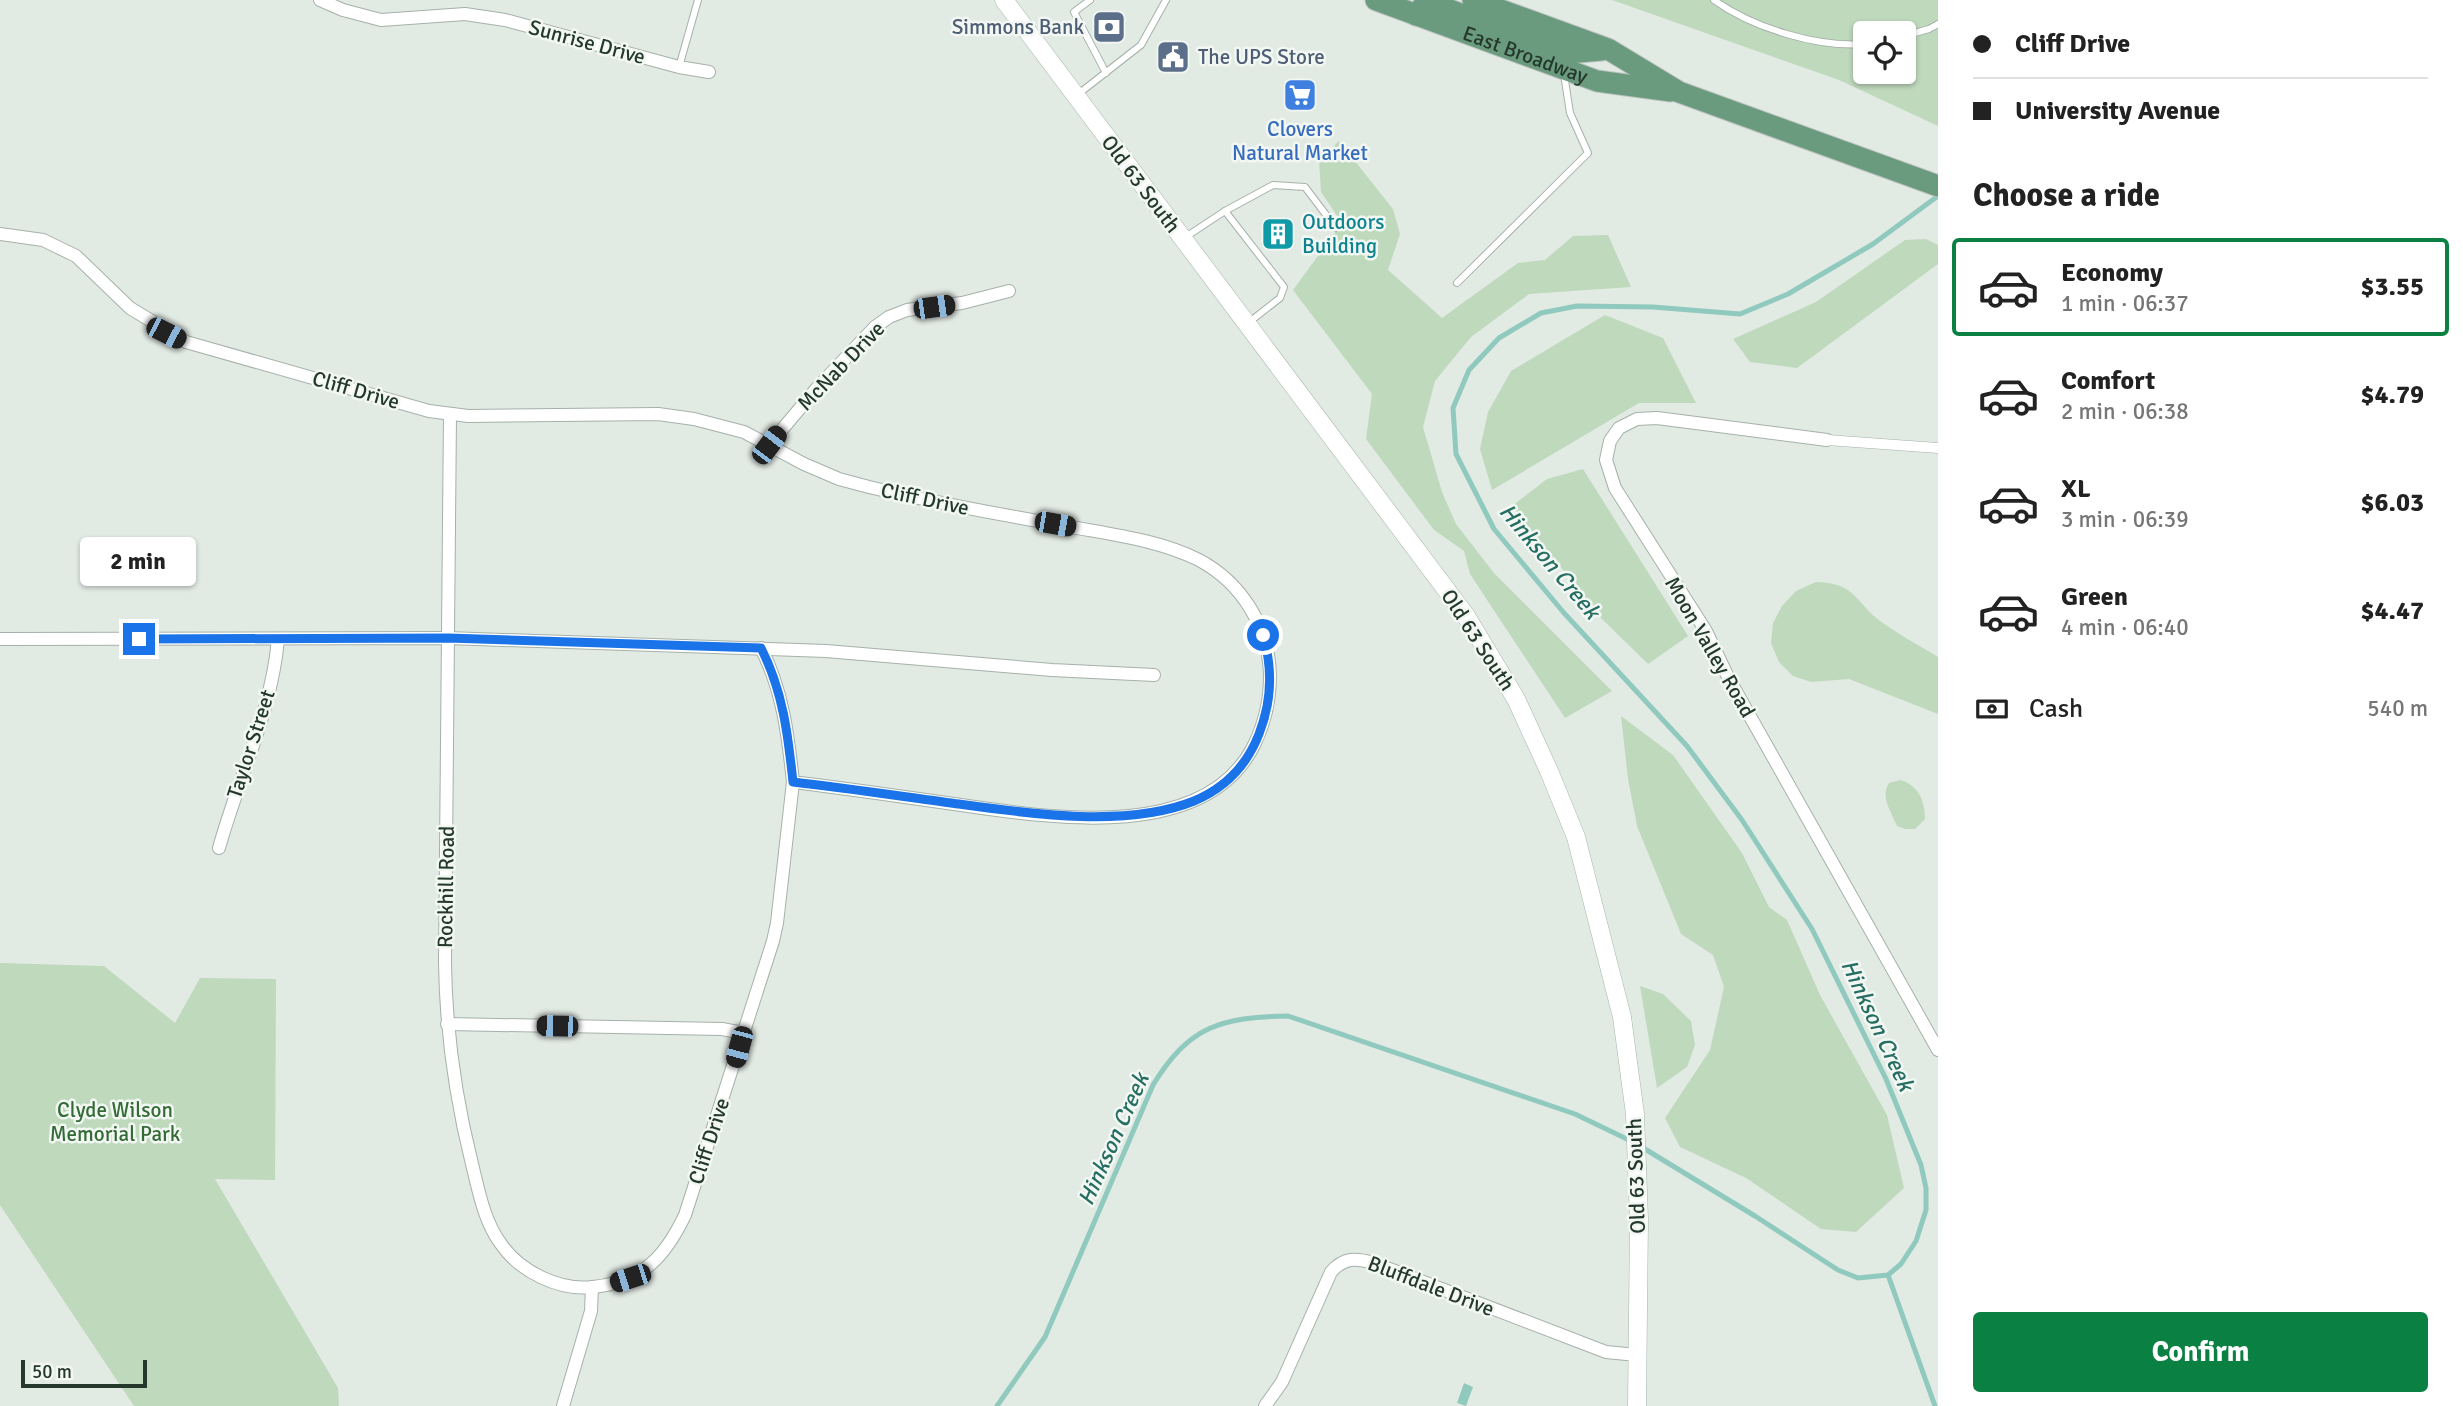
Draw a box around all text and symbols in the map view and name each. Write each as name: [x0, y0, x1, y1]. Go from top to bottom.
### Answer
bank icon: Simmons Bank: [1090, 8, 1128, 46]
street label: Sunrise Drive: [526, 14, 648, 70]
place label: Simmons Bank: [952, 14, 1084, 40]
street label: East Broadway: [1459, 20, 1591, 90]
map controls: [1853, 21, 1916, 84]
button: locate: [1853, 21, 1916, 84]
text: Cliff Drive: [2015, 28, 2130, 60]
public building icon: The UPS Store: [1154, 38, 1192, 76]
place label: The UPS Store: [1198, 44, 1325, 70]
supermarket icon: Clovers Natural Market: [1281, 76, 1319, 114]
text: University Avenue: [2015, 95, 2220, 127]
place label: Clovers Natural Market: [1232, 116, 1368, 166]
street label: Old 63 South: [1096, 130, 1186, 238]
text: Choose a ride: [1973, 176, 2160, 215]
place label: Outdoors Building: [1302, 209, 1384, 259]
building icon: Outdoors Building: [1259, 215, 1297, 253]
icon: car: [1977, 256, 2040, 319]
text: Economy: [2061, 257, 2163, 289]
text: $3.55: [2360, 271, 2424, 303]
text: 1 min · 06:37: [2061, 289, 2189, 318]
car: [912, 294, 957, 320]
car: [143, 314, 190, 352]
street label: McNab Drive: [792, 316, 890, 416]
icon: car: [1977, 364, 2040, 427]
street label: Cliff Drive: [309, 365, 403, 415]
text: Comfort: [2061, 365, 2155, 397]
text: $4.79: [2360, 379, 2424, 411]
text: 2 min · 06:38: [2061, 397, 2189, 426]
car: [748, 422, 791, 468]
icon: car: [1977, 472, 2040, 535]
text: XL: [2061, 473, 2091, 505]
street label: Cliff Drive: [879, 477, 971, 521]
text: $6.03: [2360, 487, 2424, 519]
water label: Hinkson Creek: [1493, 498, 1608, 627]
text: 3 min · 06:39: [2061, 505, 2189, 534]
car: [1033, 510, 1078, 538]
callout: 2 min: [81, 538, 197, 586]
text: 2 min: [110, 547, 166, 576]
street label: Moon Valley Road: [1659, 572, 1761, 722]
icon: car: [1977, 580, 2040, 643]
text: Green: [2061, 581, 2128, 613]
street label: Old 63 South: [1436, 584, 1520, 696]
text: $4.47: [2360, 595, 2424, 627]
text: 4 min · 06:40: [2061, 613, 2189, 642]
route start: [1247, 619, 1279, 651]
route end: [123, 623, 155, 655]
street label: Taylor Street: [221, 686, 281, 802]
icon: cash: [1973, 690, 2011, 728]
text: Cash: [2029, 693, 2083, 725]
text: 540 m: [2367, 694, 2428, 723]
street label: Rockhill Road: [432, 826, 460, 948]
water label: Hinkson Creek: [1834, 955, 1922, 1098]
car: [536, 1015, 579, 1037]
car: [724, 1024, 755, 1070]
water label: Hinkson Creek: [1071, 1066, 1157, 1210]
street label: Cliff Drive: [683, 1094, 735, 1188]
park label: Clyde Wilson Memorial Park: [50, 1097, 181, 1147]
street label: Old 63 South: [1621, 1118, 1651, 1234]
street label: Bluffdale Drive: [1364, 1250, 1498, 1322]
car: [607, 1262, 654, 1294]
button: Confirm: [1973, 1312, 2428, 1392]
scale bar: [21, 1357, 147, 1389]
text: 50 m: [32, 1360, 72, 1384]

